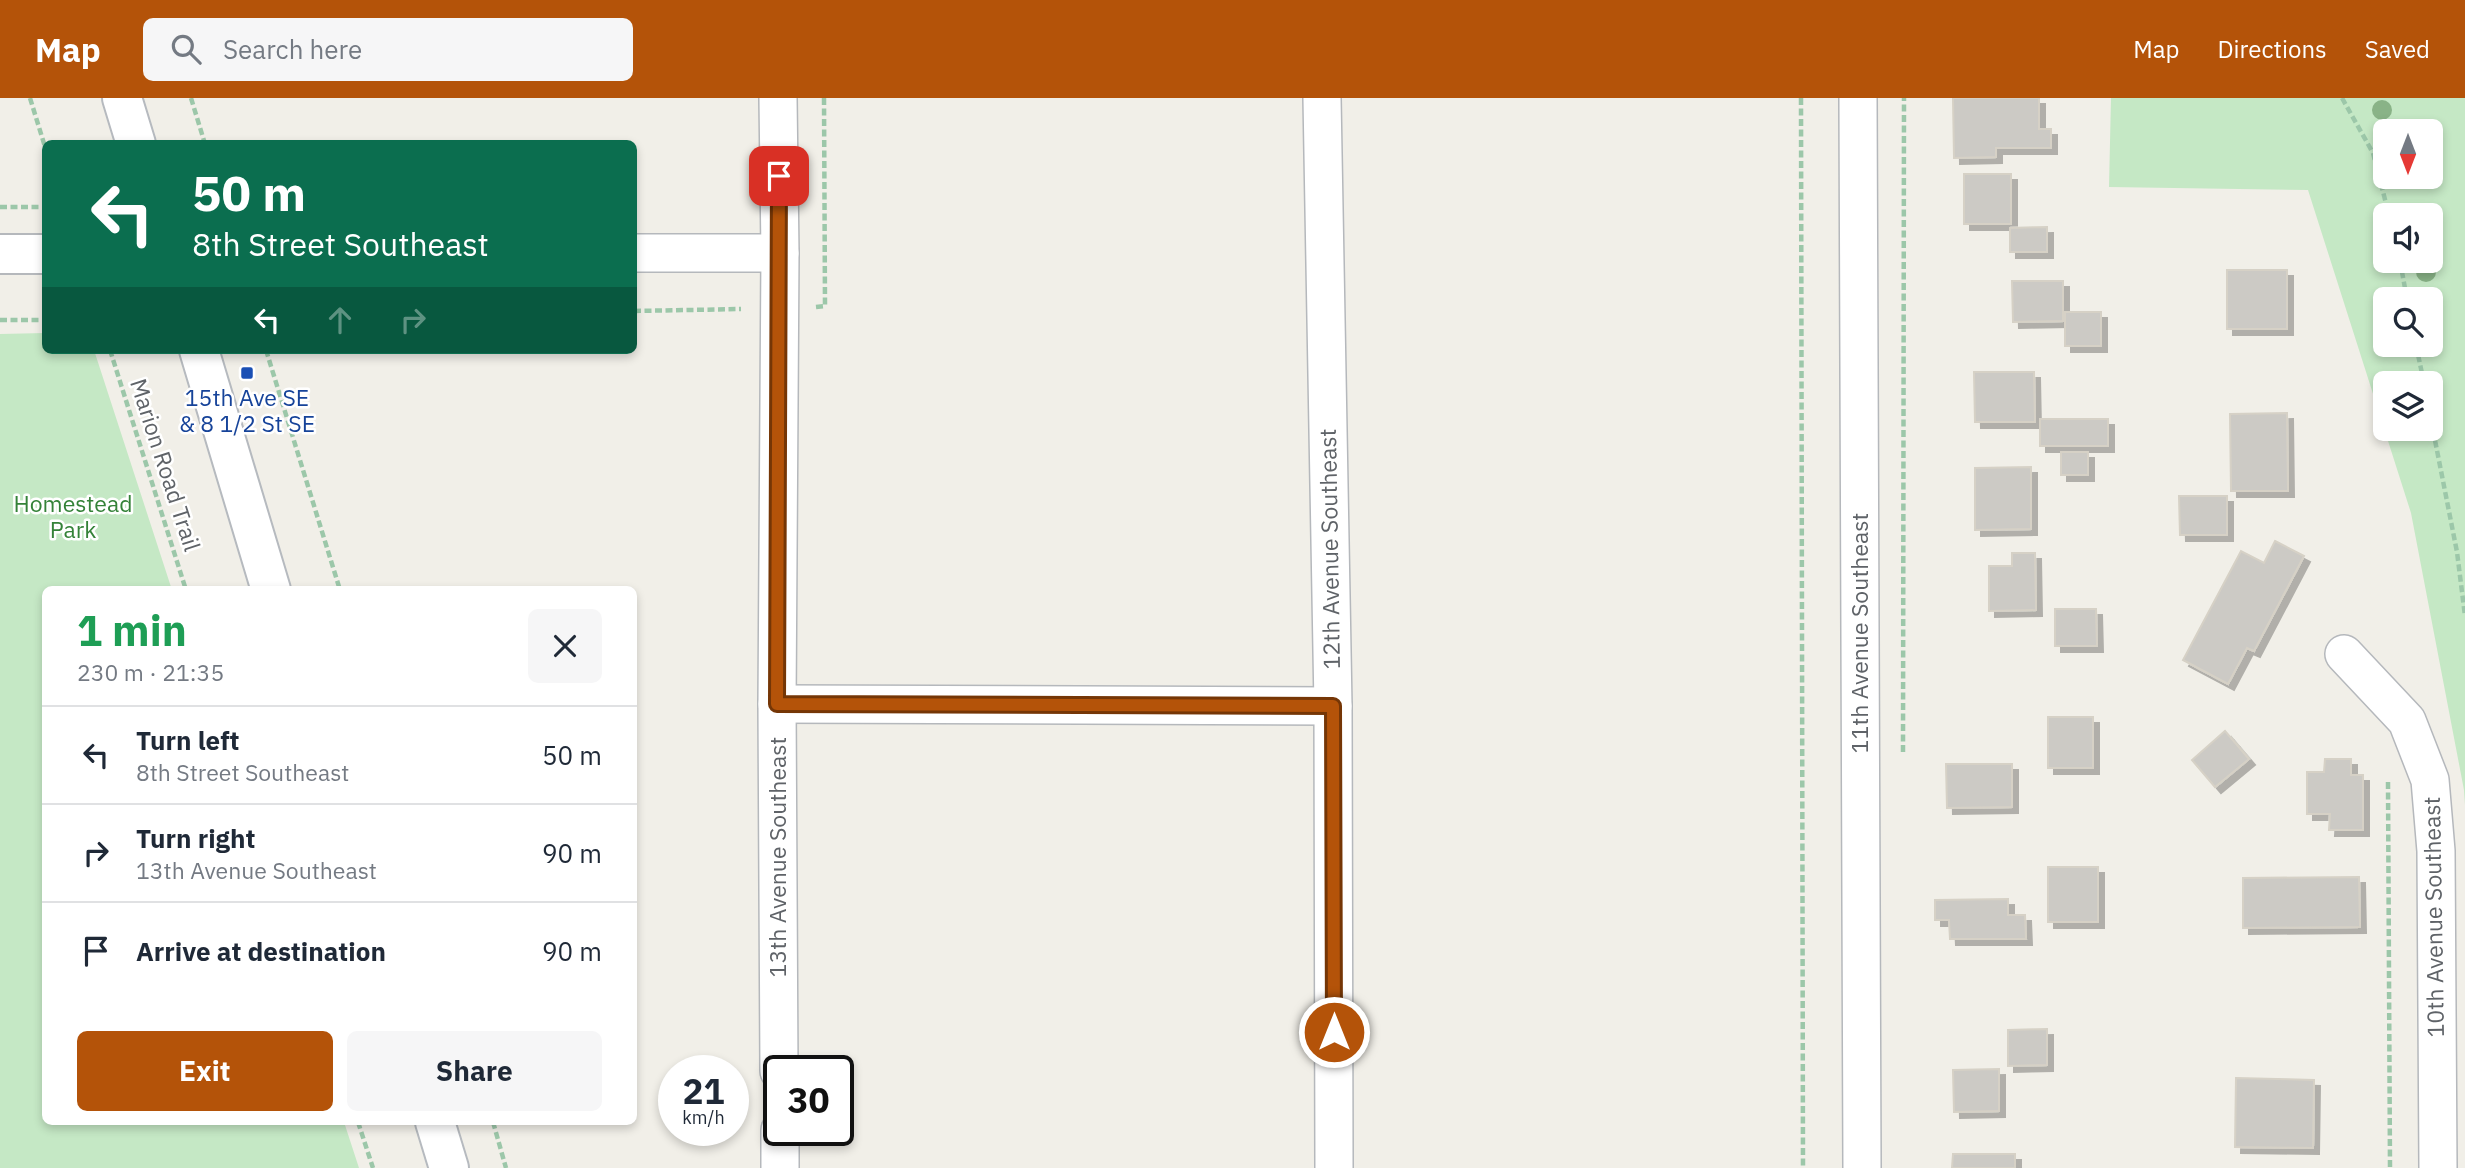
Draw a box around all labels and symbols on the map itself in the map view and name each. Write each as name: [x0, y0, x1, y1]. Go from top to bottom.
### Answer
north arrow: [2373, 119, 2443, 189]
pin: [749, 146, 809, 206]
marker: 15th Ave SE & 8 1/2 St SE: [239, 365, 255, 381]
street label: Marion Road Trail: [124, 375, 208, 555]
place label: 15th Ave SE & 8 1/2 St SE: [179, 382, 315, 438]
street label: 12th Avenue Southeast: [1312, 428, 1346, 670]
park label: Homestead Park: [13, 488, 133, 544]
street label: 11th Avenue Southeast: [1844, 513, 1874, 753]
street label: 13th Avenue Southeast: [762, 737, 792, 977]
street label: 10th Avenue Southeast: [2416, 796, 2450, 1038]
position arrow: [1297, 995, 1371, 1069]
speed limit sign: 30: [763, 1055, 854, 1146]

